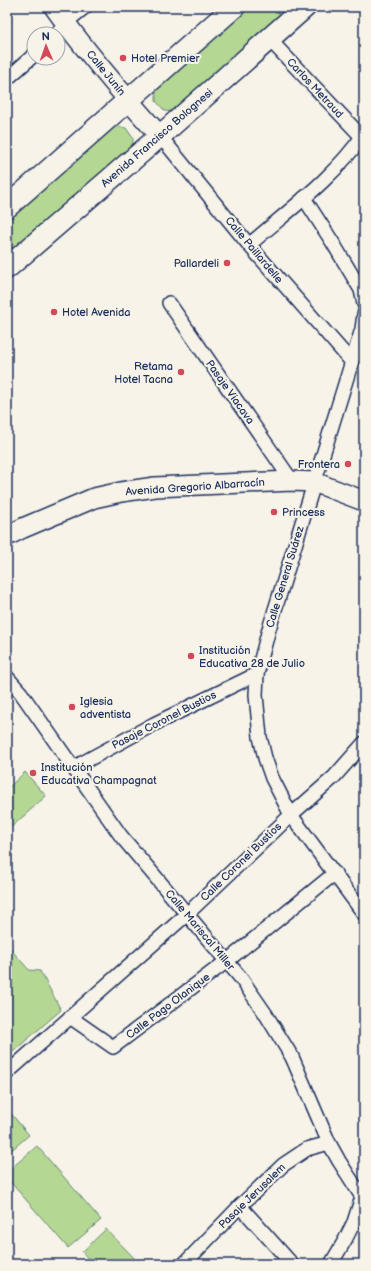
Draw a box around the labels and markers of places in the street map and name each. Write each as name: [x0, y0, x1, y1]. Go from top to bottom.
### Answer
place label: Hotel Premier: [131, 52, 201, 65]
marker: Hotel Premier: [118, 53, 128, 63]
place label: Pallardeli: [174, 257, 219, 270]
marker: Pallardeli: [222, 258, 232, 268]
place label: Hotel Avenida: [62, 306, 131, 319]
marker: Hotel Avenida: [49, 307, 59, 317]
place label: Retama Hotel Tacna: [114, 360, 173, 386]
marker: Retama Hotel Tacna: [176, 367, 186, 377]
place label: Frontera: [298, 458, 340, 471]
marker: Frontera: [343, 459, 353, 469]
place label: Princess: [282, 506, 325, 519]
marker: Princess: [269, 507, 279, 517]
place label: Institución Educativa 28 de Julio: [199, 644, 305, 670]
marker: Institución Educativa 28 de Julio: [186, 651, 196, 661]
place label: Iglesia adventista: [80, 695, 131, 721]
marker: Iglesia adventista: [67, 702, 77, 712]
place label: Institución Educativa Champagnat: [41, 761, 157, 787]
marker: Institución Educativa Champagnat: [28, 768, 38, 778]

